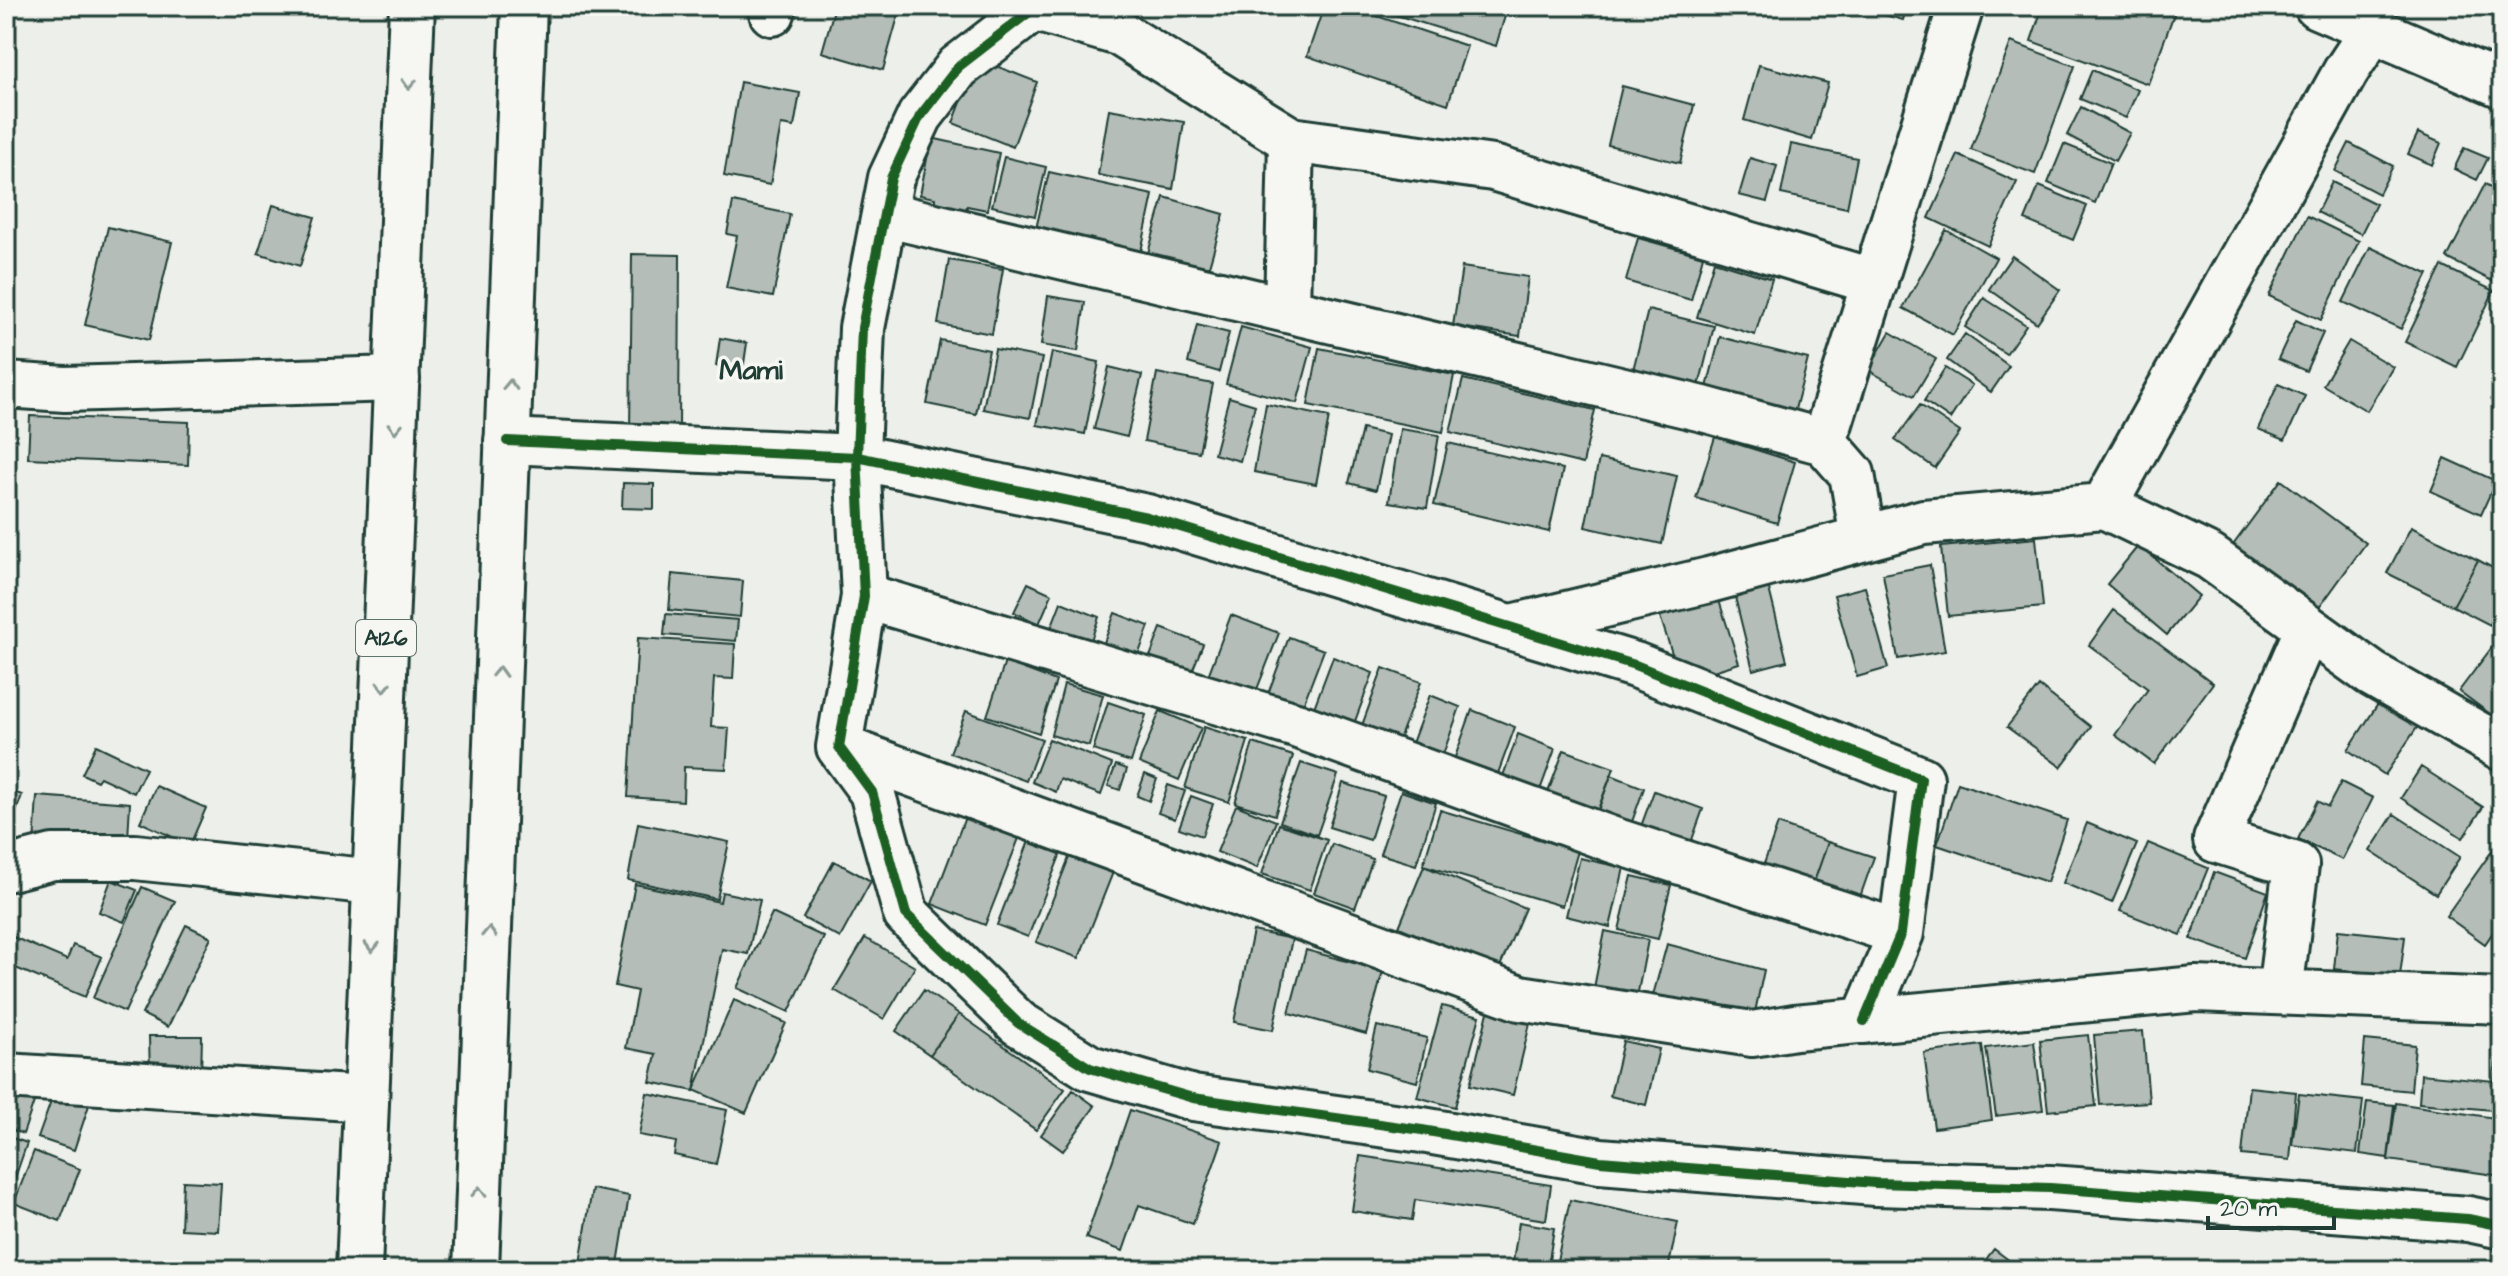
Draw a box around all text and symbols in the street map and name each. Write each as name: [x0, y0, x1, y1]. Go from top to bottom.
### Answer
one-way arrow: [401, 78, 418, 91]
district label: Mami: [719, 351, 783, 390]
one-way arrow: [501, 378, 518, 391]
one-way arrow: [386, 422, 403, 435]
road number: A126: [356, 620, 416, 656]
one-way arrow: [490, 665, 507, 678]
one-way arrow: [375, 681, 392, 694]
one-way arrow: [480, 925, 497, 938]
one-way arrow: [364, 941, 381, 954]
scale bar: [2208, 1180, 2334, 1230]
one-way arrow: [470, 1185, 487, 1198]
text: 20 m: [2220, 1192, 2277, 1226]

